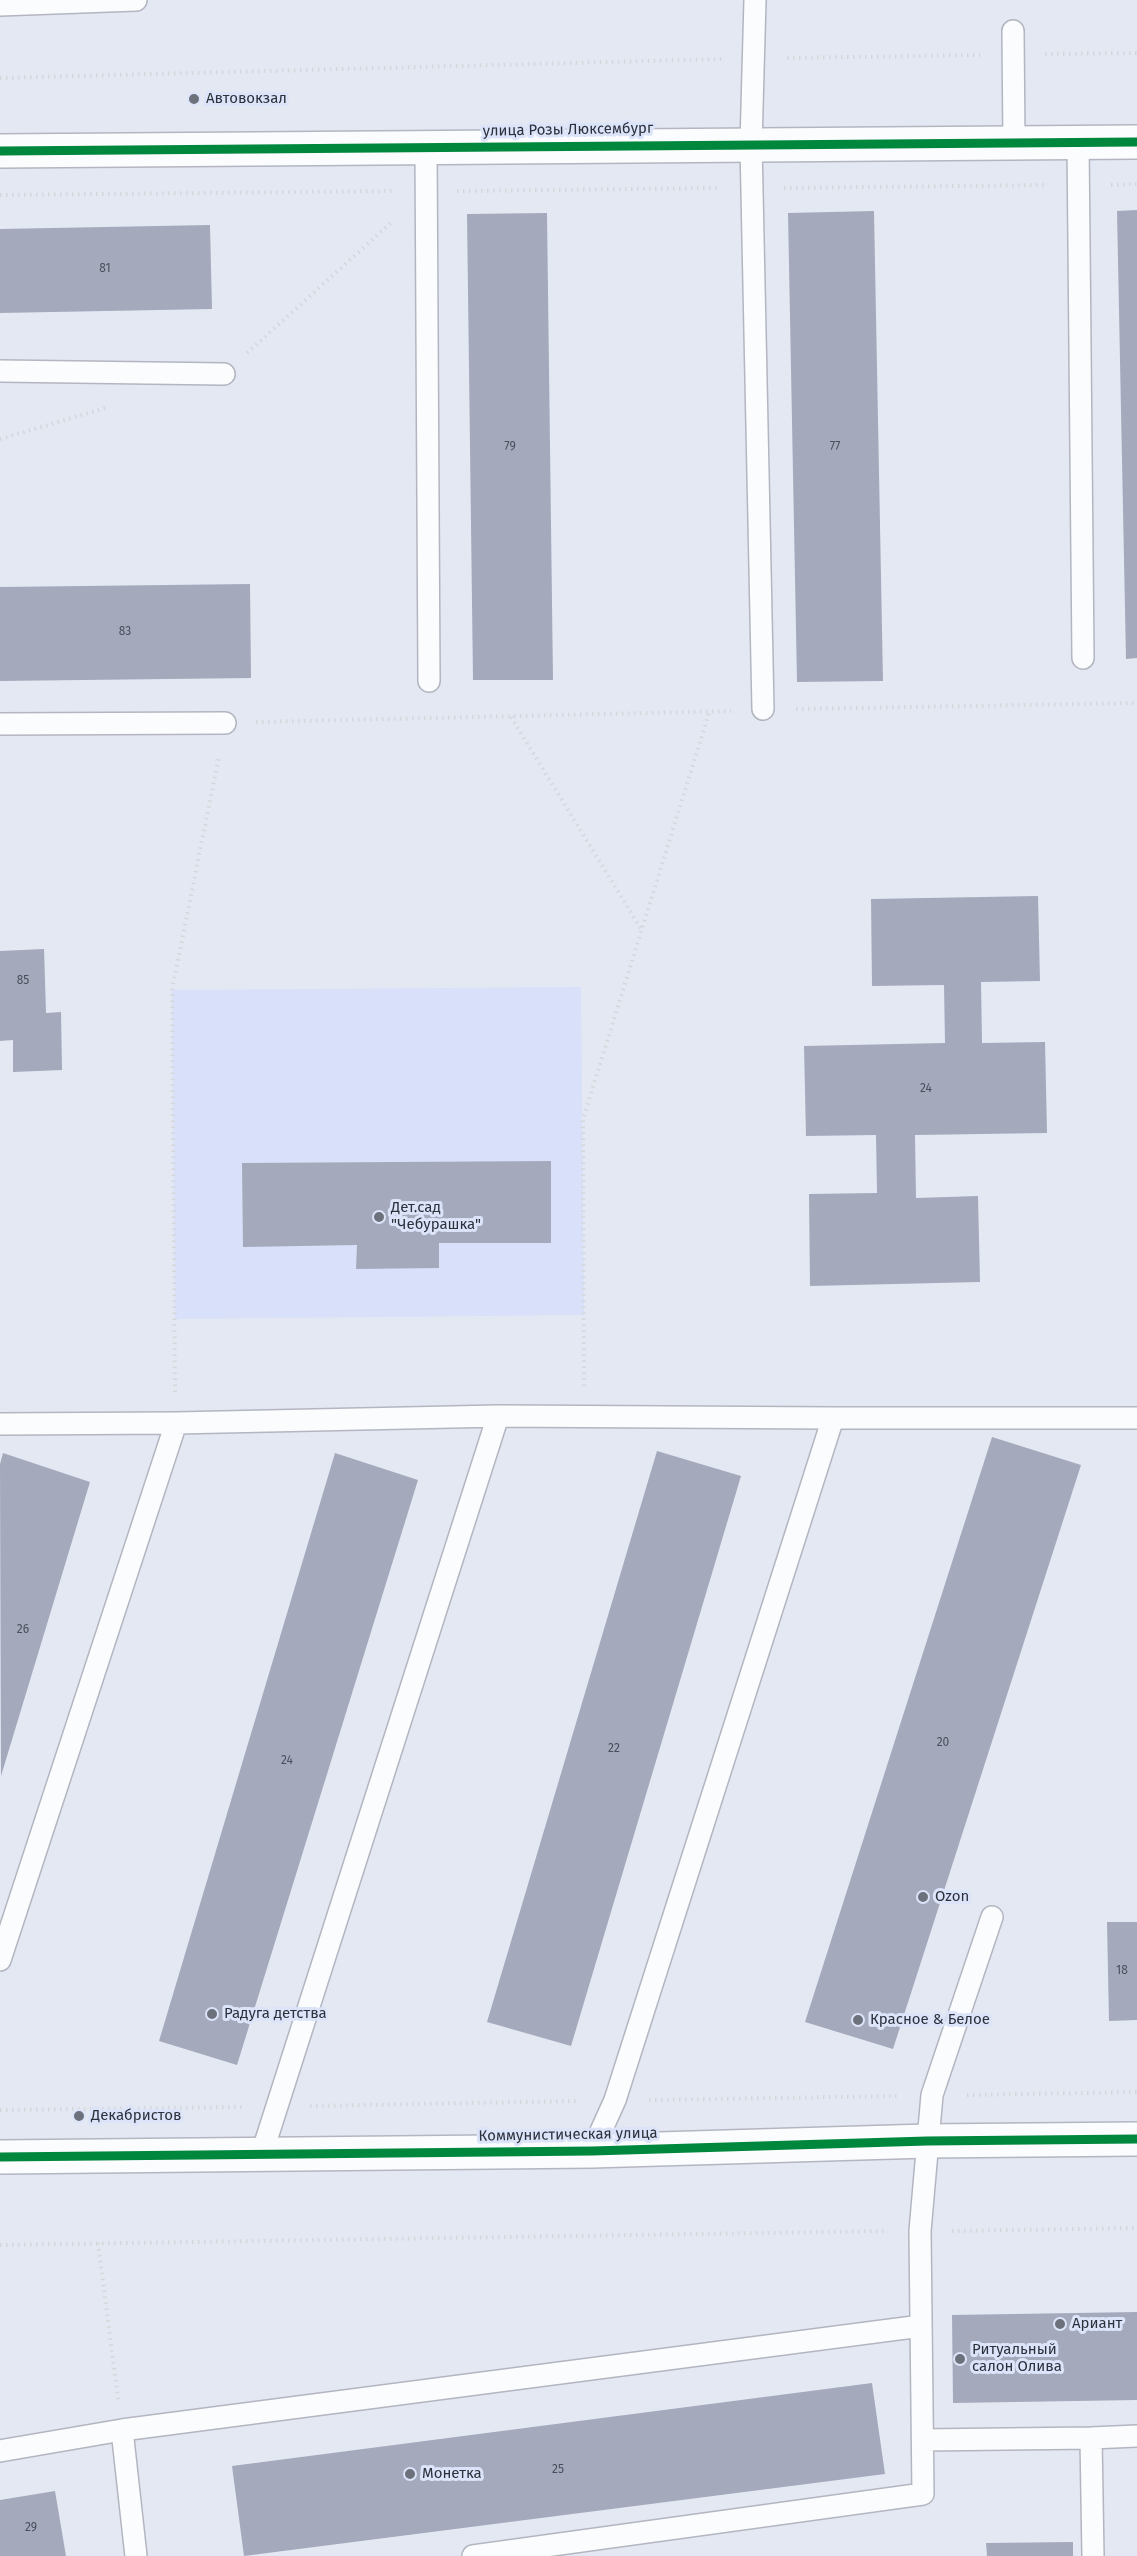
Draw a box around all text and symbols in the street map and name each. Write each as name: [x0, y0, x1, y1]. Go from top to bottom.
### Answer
place label: Автовокзал: [206, 90, 287, 108]
marker: Автовокзал: [187, 92, 201, 106]
street label: улица Розы Люксембург: [483, 120, 653, 140]
house number: 81: [99, 262, 111, 276]
house number: 79: [504, 440, 516, 454]
house number: 77: [830, 440, 840, 454]
house number: 83: [119, 625, 131, 639]
house number: 85: [17, 974, 29, 988]
house number: 24: [920, 1082, 932, 1096]
place label: Дет.сад "Чебурашка": [391, 1199, 481, 1234]
marker: Дет.сад "Чебурашка": [372, 1210, 386, 1224]
house number: 26: [17, 1623, 29, 1637]
house number: 20: [937, 1736, 949, 1750]
house number: 22: [608, 1742, 620, 1756]
house number: 24: [281, 1754, 293, 1768]
place label: Ozon: [935, 1888, 969, 1906]
marker: Ozon: [916, 1890, 930, 1904]
house number: 18: [1116, 1964, 1128, 1978]
place label: Радуга детства: [224, 2005, 327, 2023]
marker: Радуга детства: [205, 2007, 219, 2021]
place label: Красное & Белое: [870, 2011, 990, 2029]
marker: Красное & Белое: [851, 2013, 865, 2027]
place label: Декабристов: [91, 2107, 181, 2125]
marker: Декабристов: [72, 2109, 86, 2123]
street label: Коммунистическая улица: [478, 2124, 658, 2146]
place label: Ариант: [1072, 2315, 1122, 2333]
marker: Ариант: [1053, 2317, 1067, 2331]
place label: Ритуальный салон Олива: [972, 2341, 1062, 2376]
marker: Ритуальный салон Олива: [953, 2352, 967, 2366]
house number: 25: [552, 2463, 564, 2477]
place label: Монетка: [422, 2465, 482, 2483]
marker: Монетка: [403, 2467, 417, 2481]
house number: 29: [25, 2521, 37, 2535]

